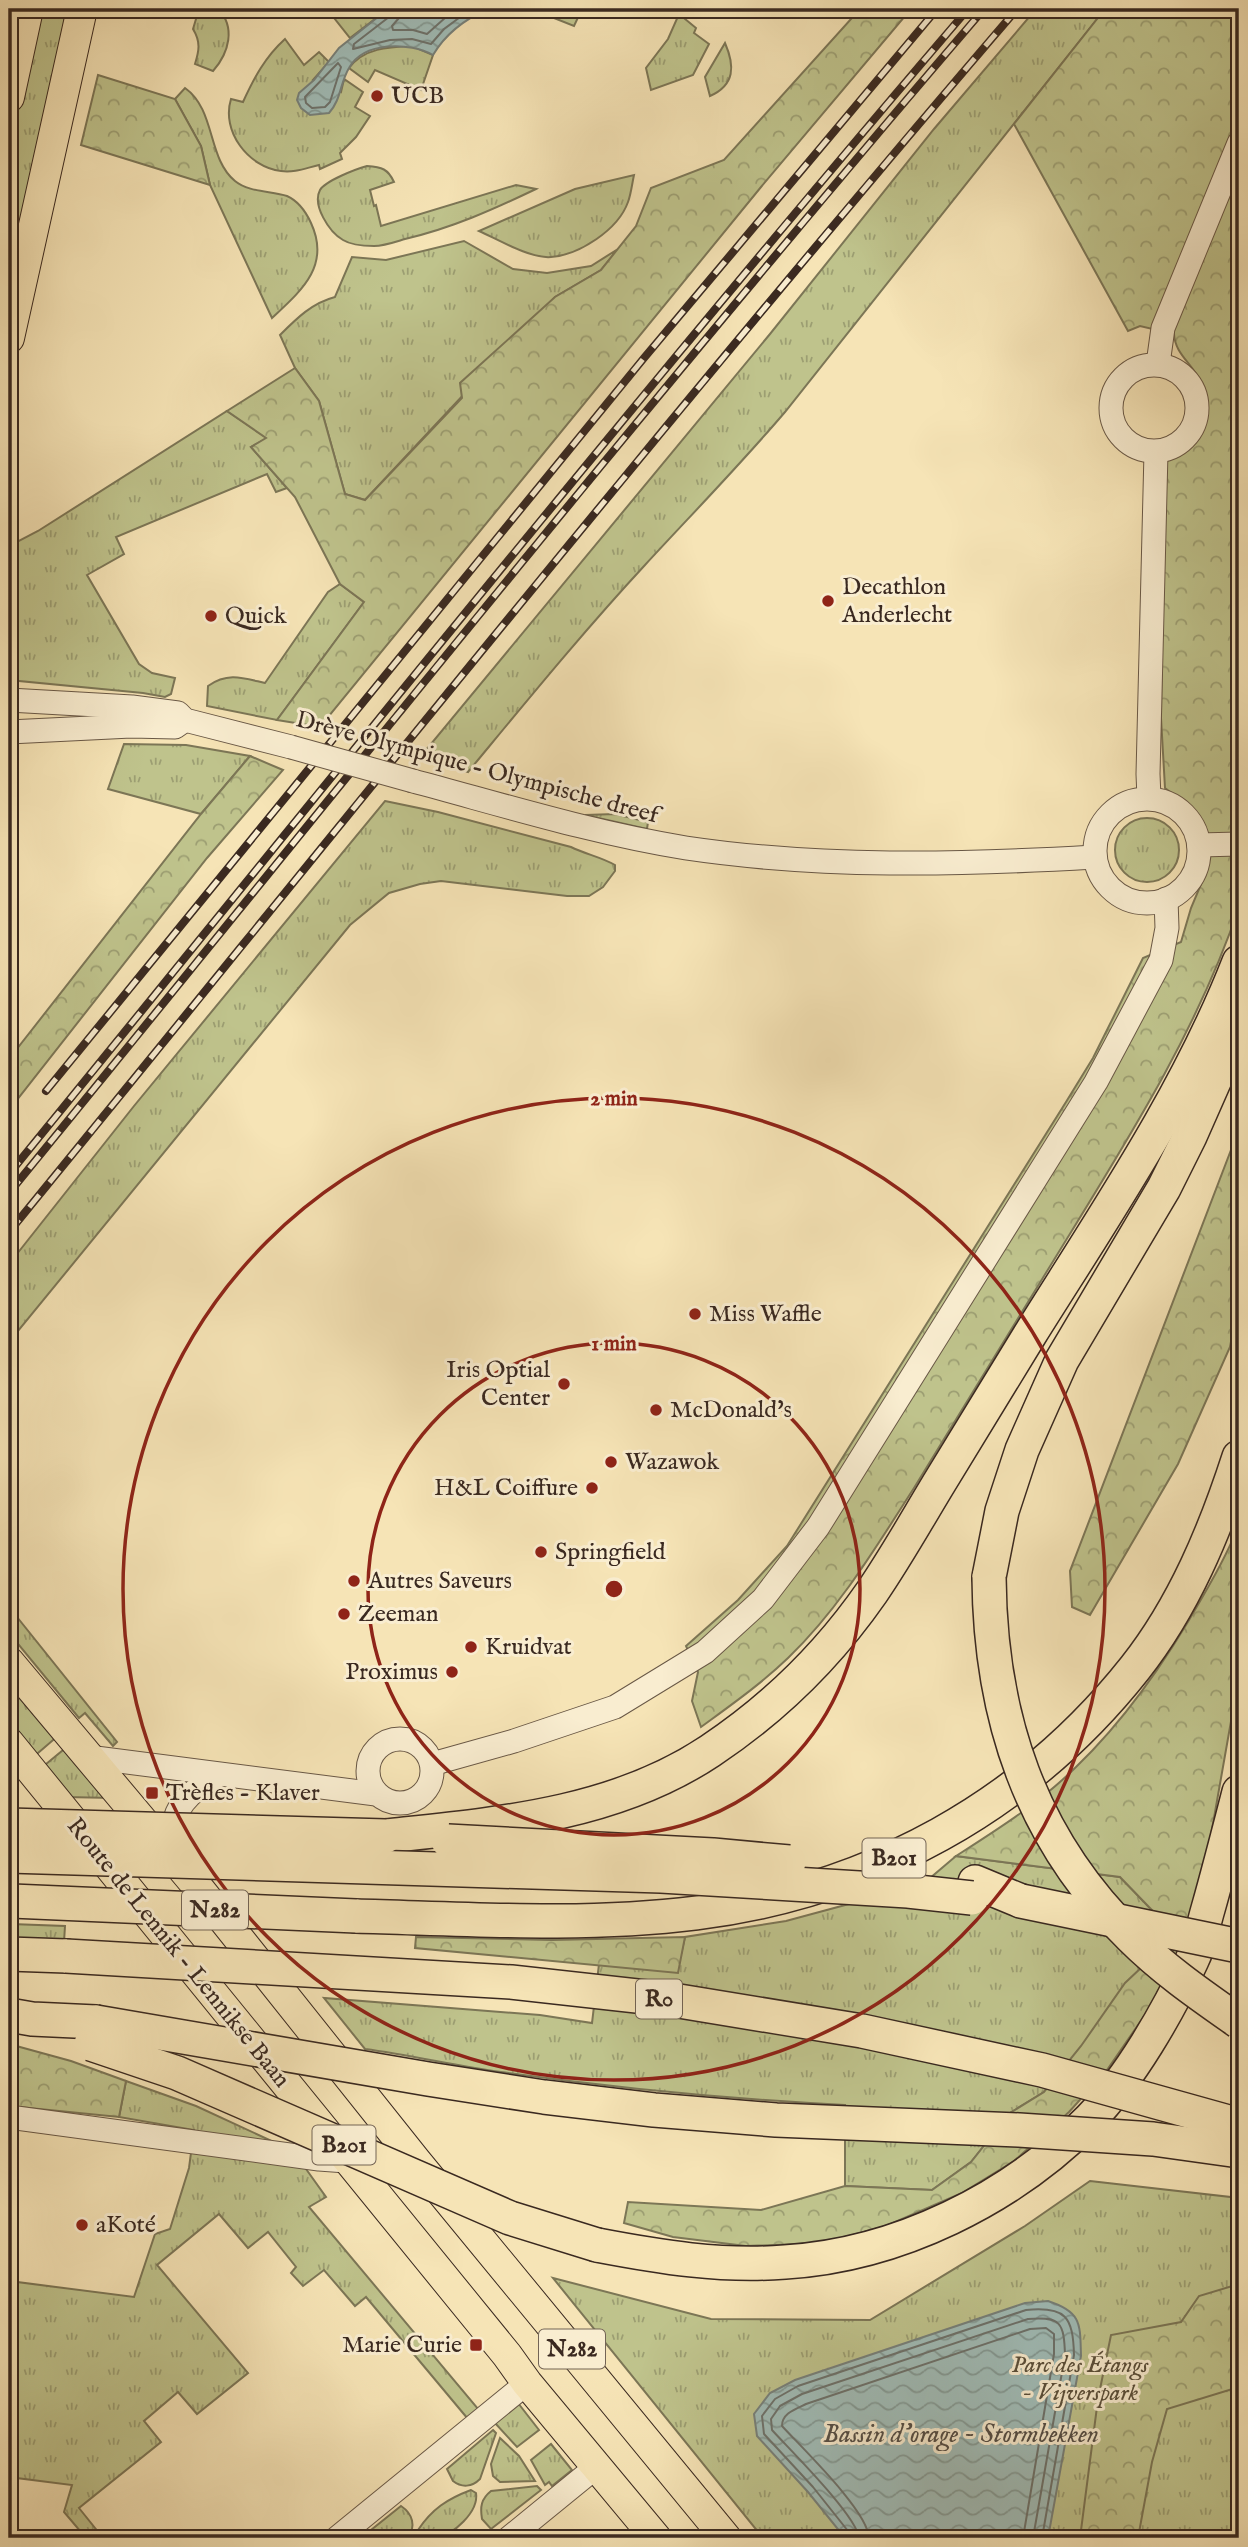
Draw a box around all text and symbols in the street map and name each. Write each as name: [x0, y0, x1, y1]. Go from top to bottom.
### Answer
place label: UCB: [391, 81, 444, 112]
marker: UCB: [369, 88, 385, 104]
place label: Decathlon Anderlecht: [841, 572, 952, 631]
marker: Decathlon Anderlecht: [820, 593, 836, 609]
place label: Quick: [225, 601, 287, 632]
marker: Quick: [203, 608, 219, 624]
street label: Drève Olympique - Olympische dreef: [292, 705, 666, 833]
text: 2 min: [590, 1086, 638, 1113]
place label: Miss Waffle: [709, 1299, 822, 1330]
marker: Miss Waffle: [687, 1306, 703, 1322]
text: 1 min: [591, 1331, 637, 1358]
place label: Iris Optial Center: [446, 1355, 550, 1414]
marker: Iris Optial Center: [556, 1376, 572, 1392]
place label: McDonald's: [670, 1395, 792, 1426]
marker: McDonald's: [648, 1402, 664, 1418]
place label: Wazawok: [625, 1447, 719, 1478]
marker: Wazawok: [603, 1454, 619, 1470]
place label: H&L Coiffure: [434, 1473, 578, 1504]
marker: H&L Coiffure: [584, 1480, 600, 1496]
place label: Springfield: [555, 1537, 666, 1568]
marker: Springfield: [533, 1544, 549, 1560]
place label: Autres Saveurs: [367, 1566, 512, 1597]
marker: Autres Saveurs: [346, 1573, 362, 1589]
centre of rings: [602, 1577, 626, 1601]
place label: Zeeman: [358, 1599, 439, 1630]
marker: Zeeman: [336, 1606, 352, 1622]
place label: Kruidvat: [485, 1632, 572, 1663]
marker: Kruidvat: [463, 1639, 479, 1655]
place label: Proximus: [345, 1657, 438, 1688]
marker: Proximus: [444, 1664, 460, 1680]
place label: Trèfles - Klaver: [166, 1778, 320, 1809]
marker: Trèfles - Klaver: [144, 1785, 160, 1801]
street label: Route de Lennik - Lennikse Baan: [59, 1812, 297, 2095]
road number: B201: [862, 1839, 926, 1878]
road number: N282: [182, 1890, 248, 1929]
road number: R0: [636, 1980, 682, 2018]
road number: B201: [312, 2126, 376, 2164]
place label: aKoté: [96, 2210, 156, 2241]
marker: aKoté: [74, 2217, 90, 2233]
place label: Marie Curie: [342, 2330, 462, 2361]
road number: N282: [539, 2330, 605, 2368]
marker: Marie Curie: [468, 2337, 484, 2353]
park label: Parc des Étangs - Vijverspark: [1012, 2350, 1150, 2409]
water label: Bassin d'orage - Stormbekken: [823, 2418, 1099, 2452]

